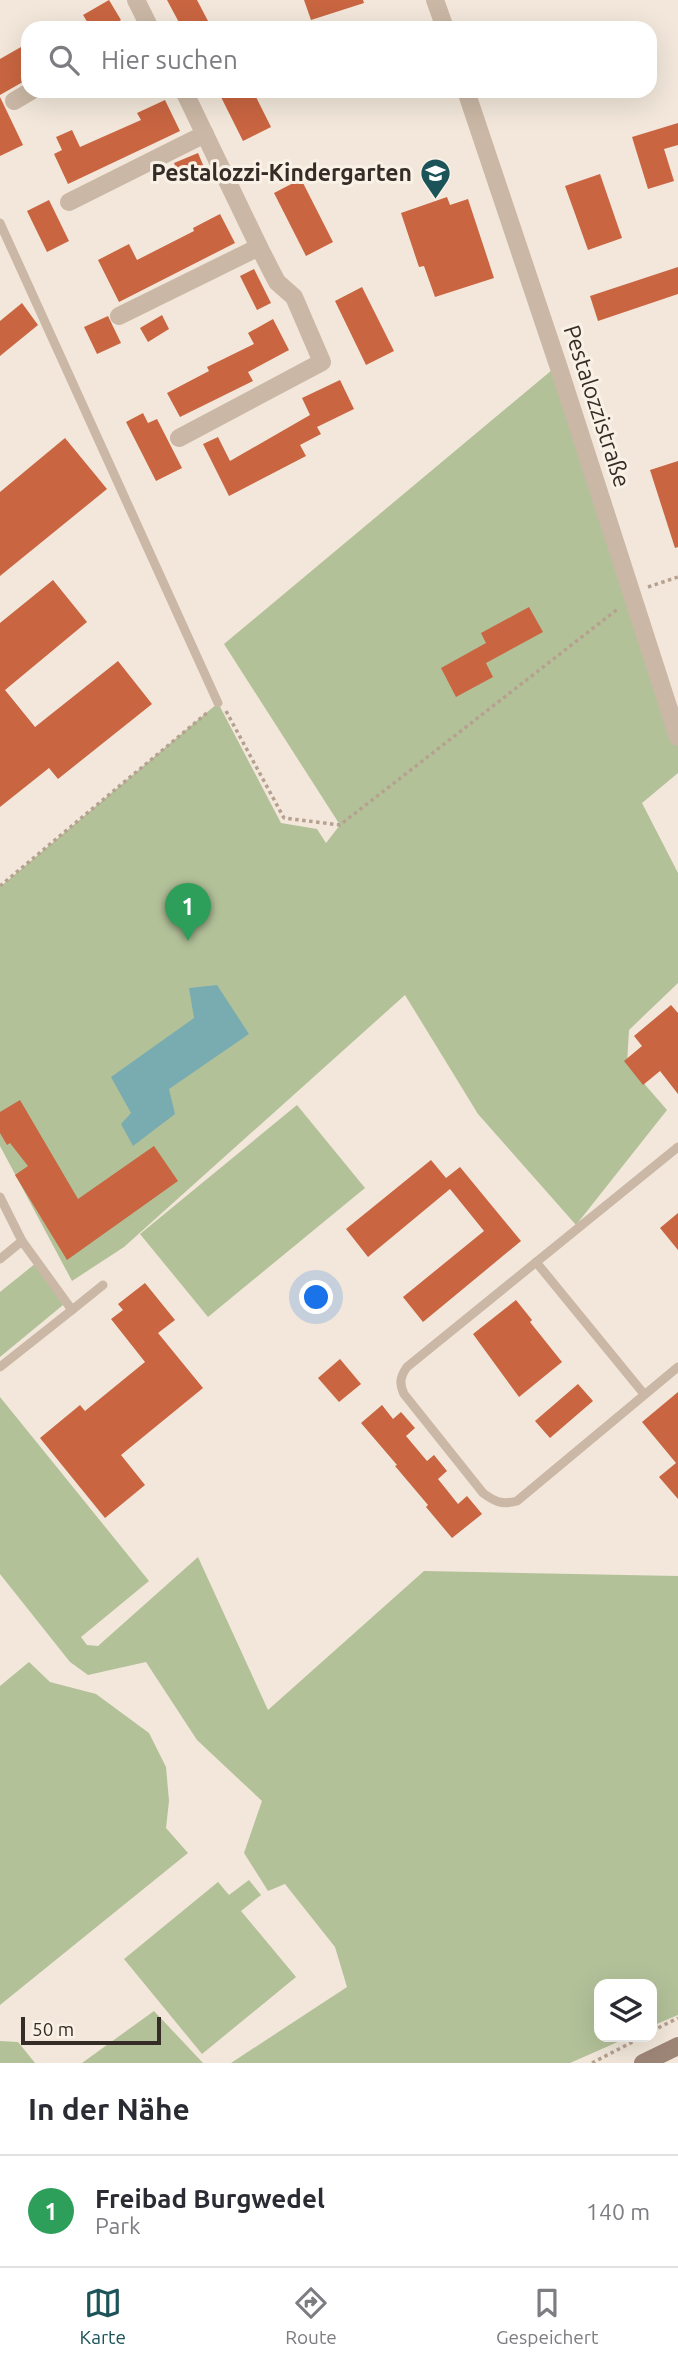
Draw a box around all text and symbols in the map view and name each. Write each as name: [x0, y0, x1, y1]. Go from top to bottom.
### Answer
search box: [21, 21, 657, 98]
icon: search: [45, 41, 83, 79]
text: Hier suchen: [101, 45, 238, 74]
school or university icon: Pestalozzi-Kindergarten: [418, 156, 452, 200]
place label: Pestalozzi-Kindergarten: [151, 160, 412, 185]
street label: Pestalozzistraße: [559, 322, 635, 490]
pin: 1: [165, 883, 211, 941]
your location: [299, 1280, 333, 1314]
map controls: [594, 1979, 657, 2042]
button: layers: [594, 1979, 657, 2042]
scale bar: [21, 2014, 161, 2046]
text: 50 m: [32, 2018, 74, 2040]
text: In der Nähe: [28, 2092, 190, 2126]
text: Freibad Burgwedel: [95, 2184, 325, 2213]
text: 1: [45, 2199, 57, 2224]
text: 140 m: [586, 2199, 650, 2224]
text: Park: [95, 2213, 141, 2238]
tab: Karte: [80, 2284, 126, 2348]
tab: Route: [285, 2284, 337, 2348]
tab: Gespeichert: [496, 2284, 598, 2348]

